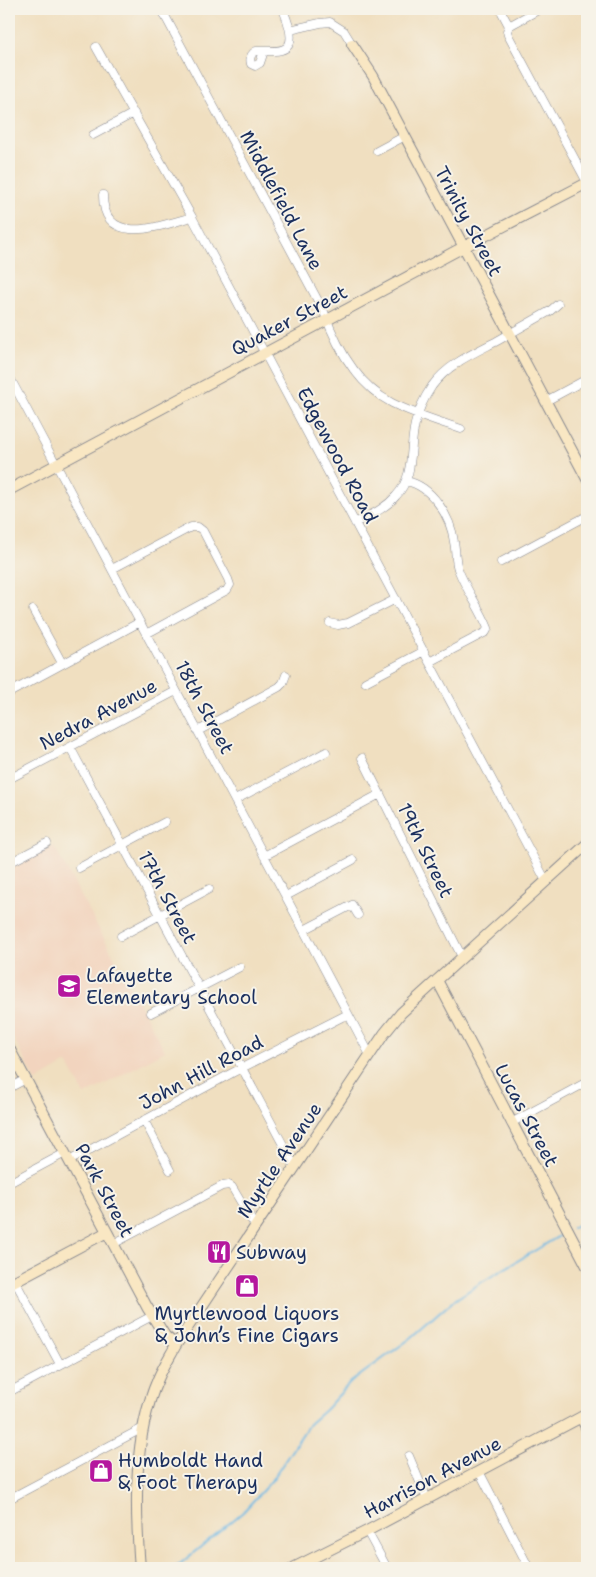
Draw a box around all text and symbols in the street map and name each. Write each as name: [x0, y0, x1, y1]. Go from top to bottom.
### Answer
street label: Middlefield Lane: [234, 126, 329, 274]
street label: Trinity Street: [429, 162, 508, 281]
street label: Quaker Street: [227, 279, 352, 362]
street label: Edgewood Road: [291, 383, 384, 528]
street label: 18th Street: [169, 656, 240, 758]
street label: Nedra Avenue: [35, 673, 161, 756]
street label: 19th Street: [392, 799, 459, 902]
street label: 17th Street: [133, 846, 203, 948]
place label: Lafayette Elementary School: [86, 963, 257, 1010]
school or university icon: Lafayette Elementary School: [56, 973, 82, 999]
street label: John Hill Road: [135, 1029, 268, 1116]
street label: Lucas Street: [489, 1059, 564, 1171]
street label: Myrtle Avenue: [231, 1097, 328, 1223]
street label: Park Street: [69, 1139, 140, 1242]
restaurant icon: Subway: [206, 1239, 232, 1265]
place label: Subway: [236, 1240, 307, 1265]
shop icon: Myrtlewood Liquors & John’s Fine Cigars: [234, 1273, 260, 1299]
place label: Myrtlewood Liquors & John’s Fine Cigars: [155, 1301, 339, 1348]
street label: Harrison Avenue: [359, 1431, 505, 1524]
place label: Humboldt Hand & Foot Therapy: [118, 1448, 263, 1495]
shop icon: Humboldt Hand & Foot Therapy: [88, 1458, 114, 1484]

